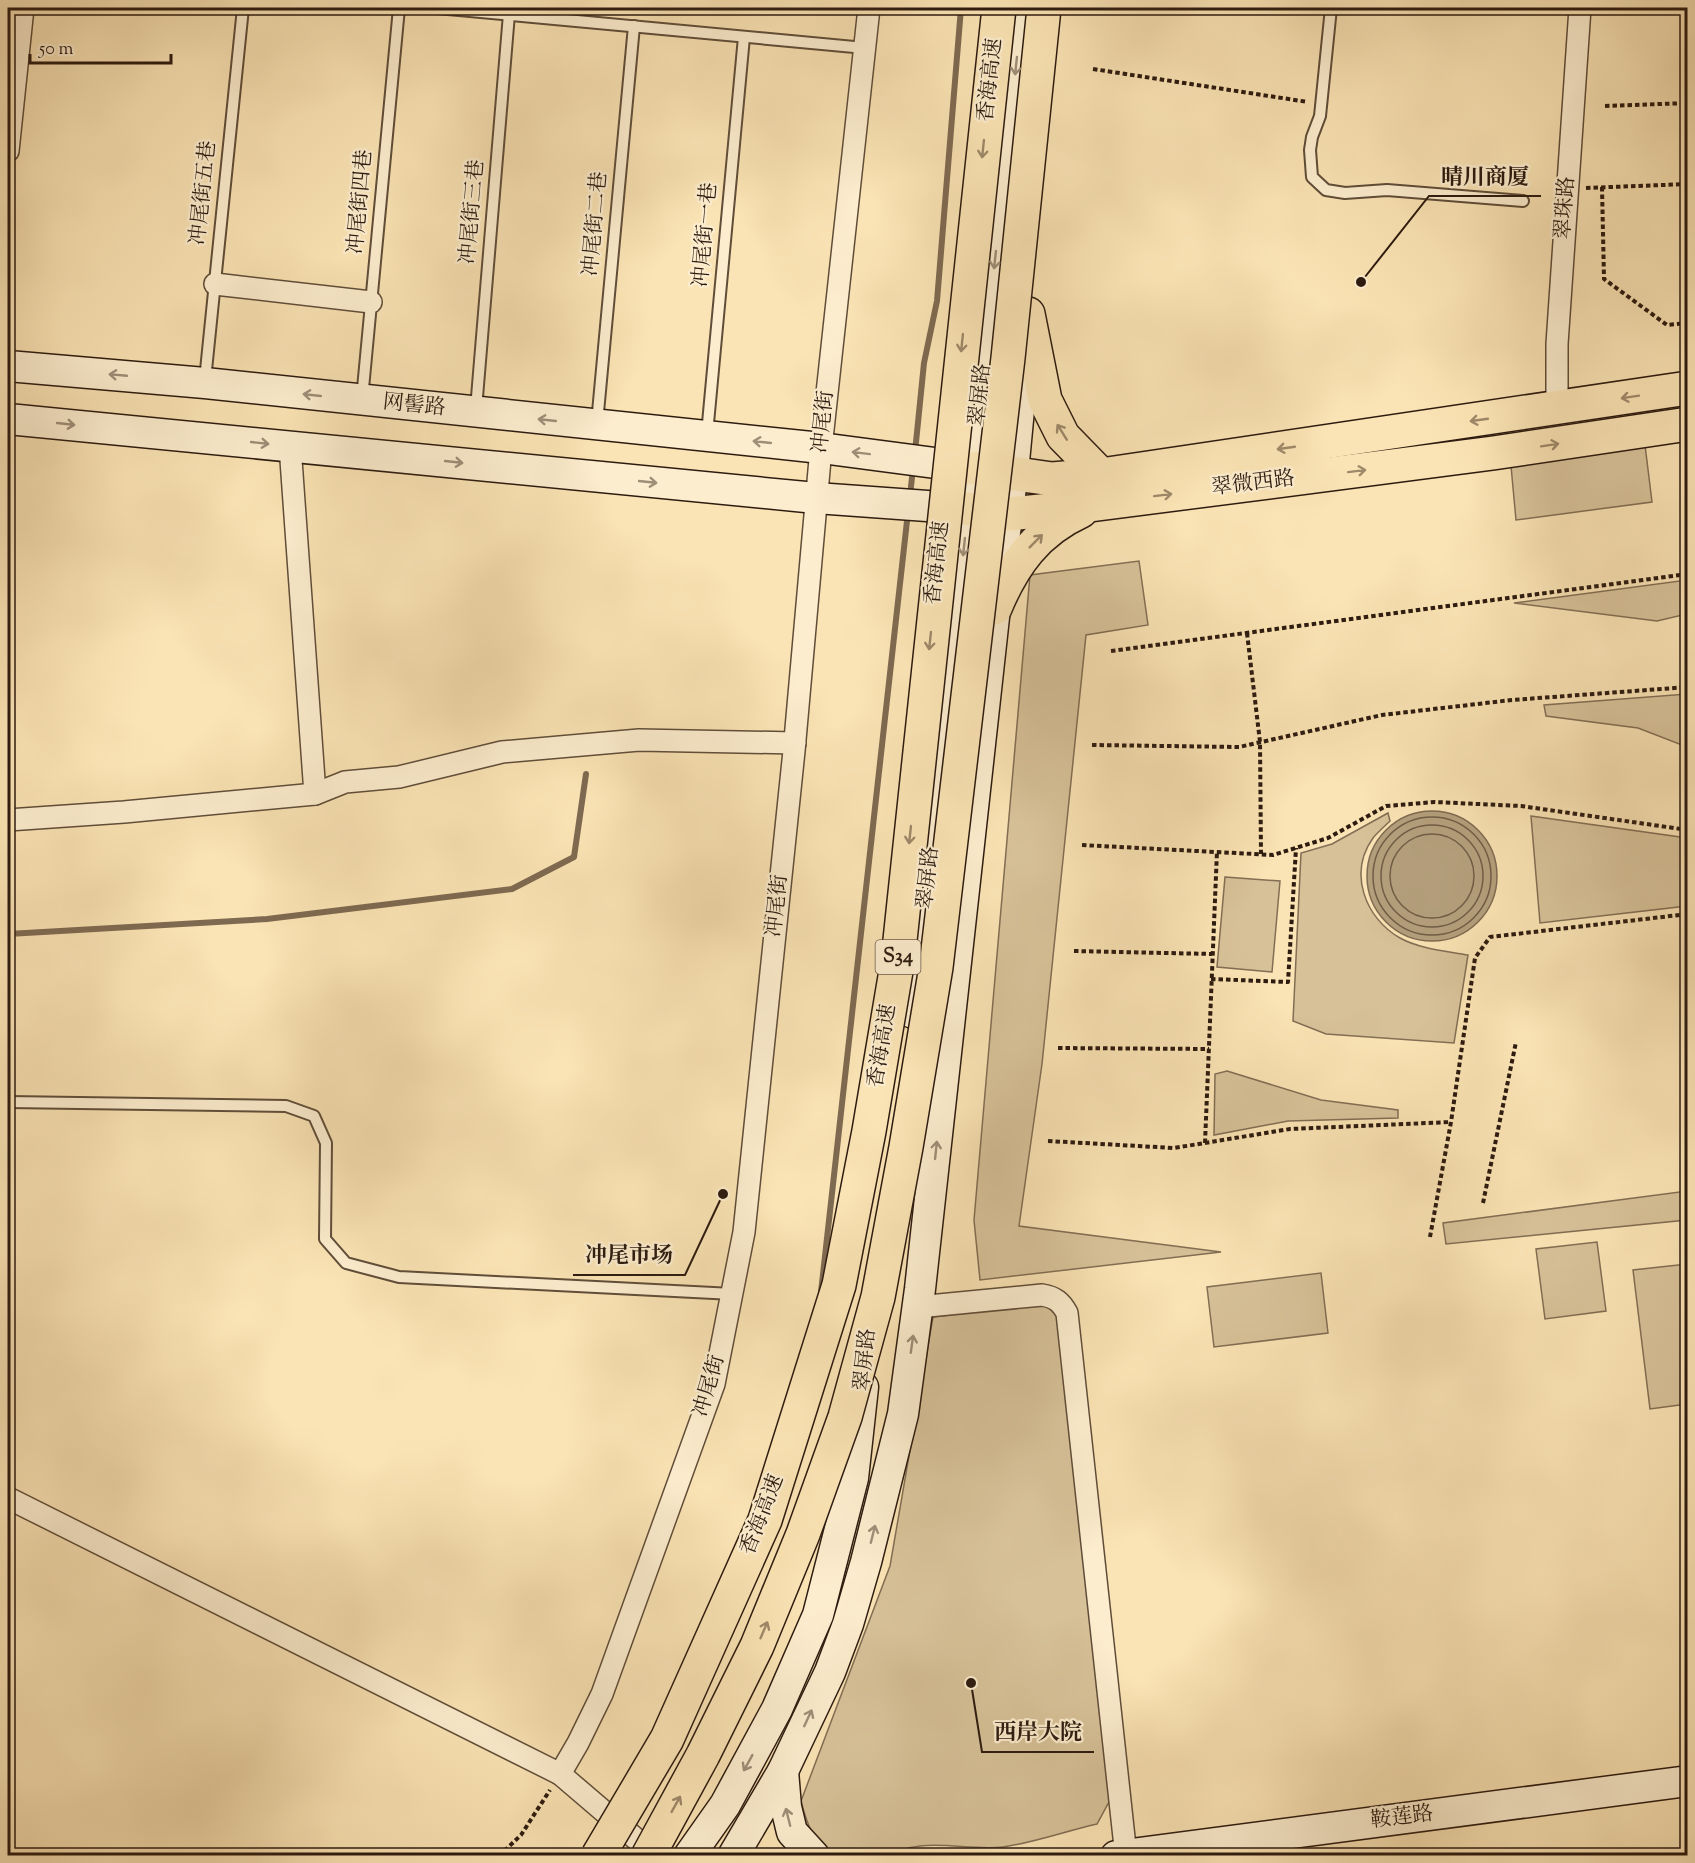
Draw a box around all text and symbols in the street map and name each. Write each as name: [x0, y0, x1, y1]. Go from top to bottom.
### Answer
scale bar: [30, 27, 171, 65]
text: 50 m: [38, 37, 74, 63]
street label: 香海高速: [972, 37, 1010, 123]
one-way arrow: [1010, 55, 1021, 75]
street label: 冲尾街五巷: [184, 139, 224, 247]
one-way arrow: [977, 139, 988, 159]
street label: 冲尾街四巷: [341, 148, 381, 256]
callout: 晴川商厦: [1429, 156, 1541, 196]
street label: 冲尾街三巷: [453, 158, 493, 266]
text: 晴川商厦: [1441, 163, 1529, 195]
street label: 冲尾街二巷: [576, 170, 616, 278]
street label: 翠珠路: [1549, 176, 1583, 240]
street label: 冲尾街一巷: [686, 181, 726, 289]
one-way arrow: [990, 249, 1001, 269]
one-way arrow: [956, 333, 967, 352]
street label: 翠屏路: [963, 362, 999, 428]
one-way arrow: [108, 370, 128, 381]
street label: 网髻路: [381, 388, 447, 424]
one-way arrow: [302, 389, 322, 400]
street label: 冲尾街: [806, 389, 842, 455]
one-way arrow: [1620, 392, 1640, 403]
one-way arrow: [538, 414, 558, 425]
one-way arrow: [1469, 414, 1489, 425]
one-way arrow: [55, 419, 75, 430]
one-way arrow: [1056, 424, 1068, 441]
one-way arrow: [753, 436, 773, 447]
one-way arrow: [249, 438, 269, 449]
one-way arrow: [1540, 439, 1559, 450]
one-way arrow: [1276, 443, 1296, 454]
one-way arrow: [851, 447, 871, 458]
one-way arrow: [443, 457, 463, 468]
street label: 翠微西路: [1209, 464, 1297, 504]
one-way arrow: [1346, 465, 1366, 476]
one-way arrow: [637, 477, 657, 488]
one-way arrow: [1153, 490, 1173, 501]
street label: 香海高速: [919, 520, 957, 606]
one-way arrow: [1028, 534, 1043, 548]
one-way arrow: [959, 536, 970, 556]
one-way arrow: [924, 631, 935, 651]
one-way arrow: [904, 825, 915, 845]
street label: 翠屏路: [911, 845, 947, 911]
street label: 冲尾街: [760, 873, 796, 939]
road number: S34: [876, 940, 920, 974]
street label: 香海高速: [862, 1002, 904, 1090]
one-way arrow: [931, 1140, 942, 1160]
callout: 冲尾市场: [573, 1235, 685, 1275]
text: 冲尾市场: [585, 1241, 673, 1273]
street label: 翠屏路: [848, 1327, 884, 1393]
one-way arrow: [907, 1334, 918, 1354]
street label: 冲尾街: [687, 1352, 733, 1420]
street label: 香海高速: [734, 1470, 792, 1560]
one-way arrow: [867, 1525, 879, 1544]
one-way arrow: [758, 1621, 770, 1639]
one-way arrow: [803, 1709, 815, 1727]
callout: 西岸大院: [982, 1712, 1094, 1752]
text: 西岸大院: [994, 1718, 1082, 1750]
one-way arrow: [742, 1754, 754, 1771]
one-way arrow: [670, 1796, 682, 1813]
street label: 鞍莲路: [1369, 1799, 1435, 1837]
one-way arrow: [782, 1808, 794, 1827]

